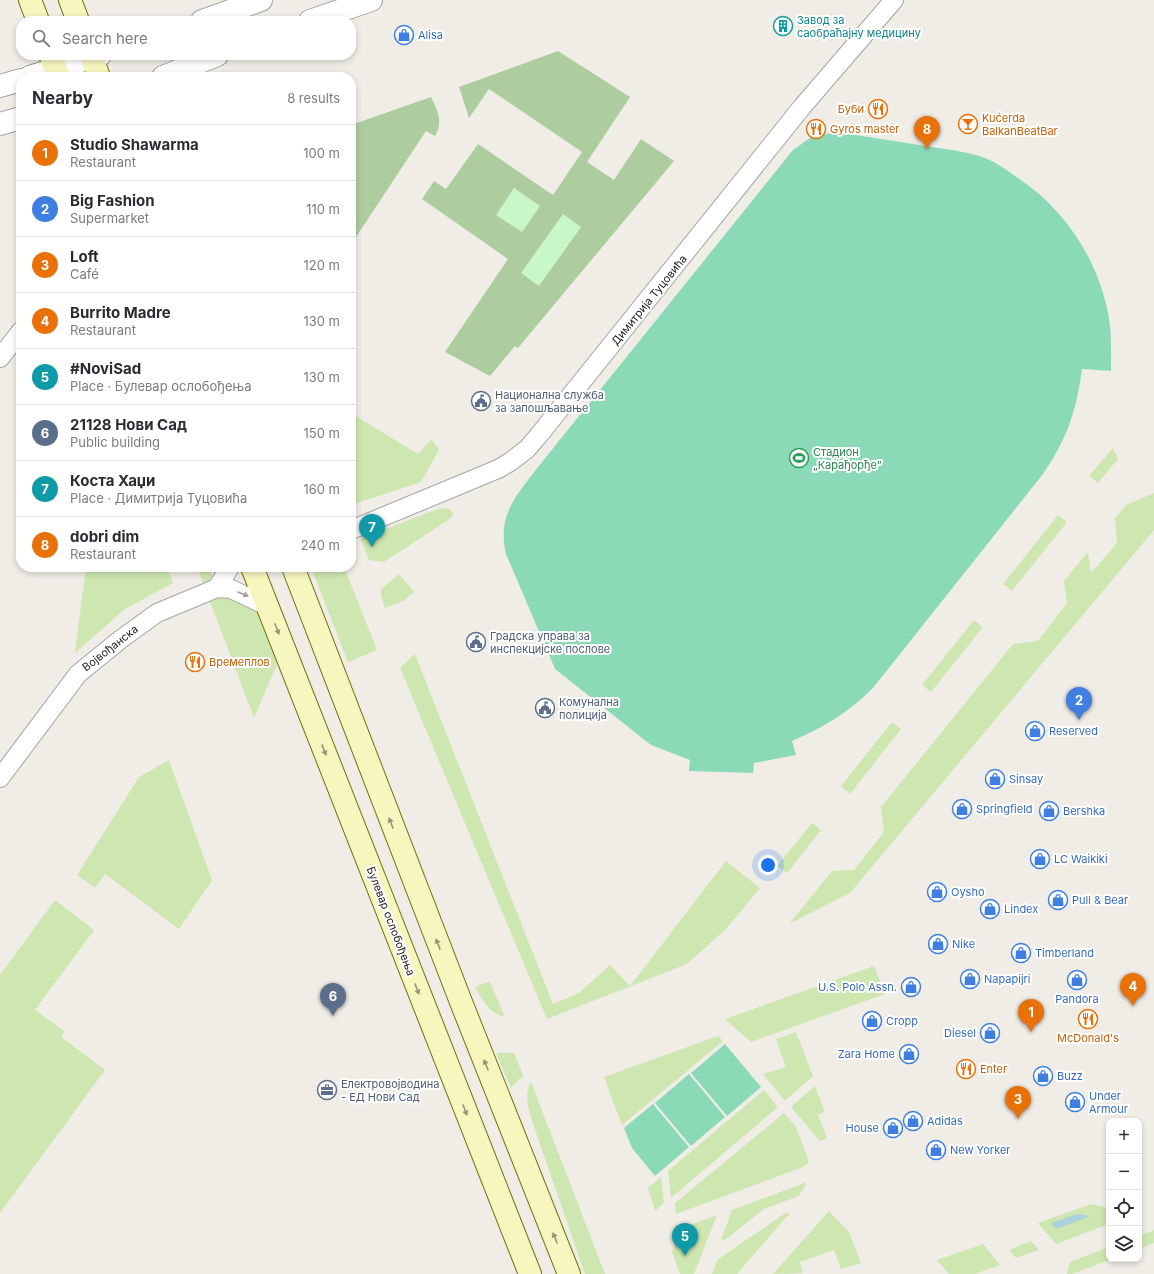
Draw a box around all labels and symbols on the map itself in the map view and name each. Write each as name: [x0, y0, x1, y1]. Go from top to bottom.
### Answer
place label: Завод за саобраћајну медицину: [797, 13, 921, 40]
building icon: Завод за саобраћајну медицину: [772, 15, 794, 37]
shop icon: Alisa: [393, 24, 415, 46]
place label: Alisa: [418, 28, 443, 42]
restaurant icon: Буби: [867, 98, 889, 120]
place label: Буби: [838, 102, 864, 116]
place label: Kućerda BalkanBeatBar: [982, 111, 1058, 138]
bar icon: Kućerda BalkanBeatBar: [957, 113, 979, 135]
pin: 8: [914, 116, 940, 149]
restaurant icon: Gyros master: [805, 118, 827, 140]
place label: Gyros master: [830, 122, 900, 136]
street label: Димитрија Туцовића: [608, 252, 690, 348]
place label: Национална служба за запошљавање: [495, 388, 604, 415]
public building icon: Национална служба за запошљавање: [470, 390, 492, 412]
place label: Стадион „Карађорђе”: [813, 445, 882, 472]
sports icon: Стадион „Карађорђе”: [788, 447, 810, 469]
pin: 7: [359, 514, 385, 547]
one-way arrow: [237, 591, 248, 597]
street label: Војвођанска: [79, 622, 141, 674]
one-way arrow: [274, 624, 280, 636]
place label: Градска управа за инспекцијске послове: [490, 629, 610, 656]
public building icon: Градска управа за инспекцијске послове: [465, 631, 487, 653]
restaurant icon: Времеплов: [184, 651, 206, 673]
place label: Времеплов: [209, 655, 270, 669]
pin: 2: [1066, 687, 1092, 720]
place label: Комунална полиција: [559, 695, 619, 722]
public building icon: Комунална полиција: [534, 697, 556, 719]
shop icon: Reserved: [1024, 720, 1046, 742]
place label: Reserved: [1049, 724, 1098, 738]
one-way arrow: [321, 745, 327, 756]
shop icon: Sinsay: [984, 768, 1006, 790]
place label: Sinsay: [1009, 772, 1043, 786]
shop icon: Springfield: [951, 798, 973, 820]
shop icon: Bershka: [1038, 800, 1060, 822]
place label: Springfield: [976, 802, 1033, 816]
place label: Bershka: [1063, 804, 1105, 818]
one-way arrow: [388, 816, 394, 828]
shop icon: LC Waikiki: [1029, 848, 1051, 870]
place label: LC Waikiki: [1054, 852, 1108, 866]
your location: [758, 855, 778, 875]
street label: Булевар ослобођења: [364, 865, 418, 977]
shop icon: Oysho: [926, 881, 948, 903]
place label: Oysho: [951, 885, 985, 899]
shop icon: Pull & Bear: [1047, 889, 1069, 911]
place label: Pull & Bear: [1072, 893, 1128, 907]
shop icon: Lindex: [979, 898, 1001, 920]
place label: Lindex: [1004, 902, 1038, 916]
shop icon: Nike: [927, 933, 949, 955]
place label: Nike: [952, 937, 975, 951]
one-way arrow: [435, 938, 441, 950]
shop icon: Timberland: [1010, 942, 1032, 964]
place label: Timberland: [1035, 946, 1094, 960]
shop icon: Napapijri: [959, 968, 981, 990]
shop icon: Pandora: [1066, 969, 1088, 991]
place label: Napapijri: [984, 972, 1031, 986]
pin: 4: [1120, 973, 1146, 1006]
shop icon: U.S. Polo Assn.: [900, 976, 922, 998]
place label: U.S. Polo Assn.: [818, 980, 897, 994]
pin: 6: [320, 983, 346, 1016]
one-way arrow: [415, 983, 421, 995]
place label: Pandora: [1055, 992, 1099, 1006]
pin: 1: [1018, 999, 1044, 1032]
restaurant icon: McDonald's: [1077, 1008, 1099, 1030]
shop icon: Cropp: [861, 1010, 883, 1032]
place label: Cropp: [886, 1014, 918, 1028]
shop icon: Diesel: [979, 1022, 1001, 1044]
place label: Diesel: [944, 1026, 976, 1040]
place label: McDonald's: [1057, 1031, 1119, 1045]
shop icon: Zara Home: [898, 1043, 920, 1065]
place label: Zara Home: [838, 1047, 895, 1061]
restaurant icon: Enter: [955, 1058, 977, 1080]
one-way arrow: [482, 1059, 488, 1071]
place label: Enter: [980, 1062, 1007, 1076]
shop icon: Buzz: [1032, 1065, 1054, 1087]
place label: Buzz: [1057, 1069, 1083, 1083]
place label: Електровојводина - ЕД Нови Сад: [341, 1077, 439, 1104]
office icon: Електровојводина - ЕД Нови Сад: [316, 1079, 338, 1101]
pin: 3: [1005, 1086, 1031, 1119]
place label: Under Armour: [1089, 1089, 1128, 1116]
shop icon: Under Armour: [1064, 1091, 1086, 1113]
one-way arrow: [462, 1104, 468, 1116]
shop icon: Adidas: [902, 1110, 924, 1132]
place label: Adidas: [927, 1114, 963, 1128]
shop icon: House: [882, 1117, 904, 1139]
place label: House: [846, 1121, 879, 1135]
shop icon: New Yorker: [925, 1139, 947, 1161]
place label: New Yorker: [950, 1143, 1010, 1157]
pin: 5: [672, 1223, 698, 1256]
one-way arrow: [551, 1231, 557, 1243]

